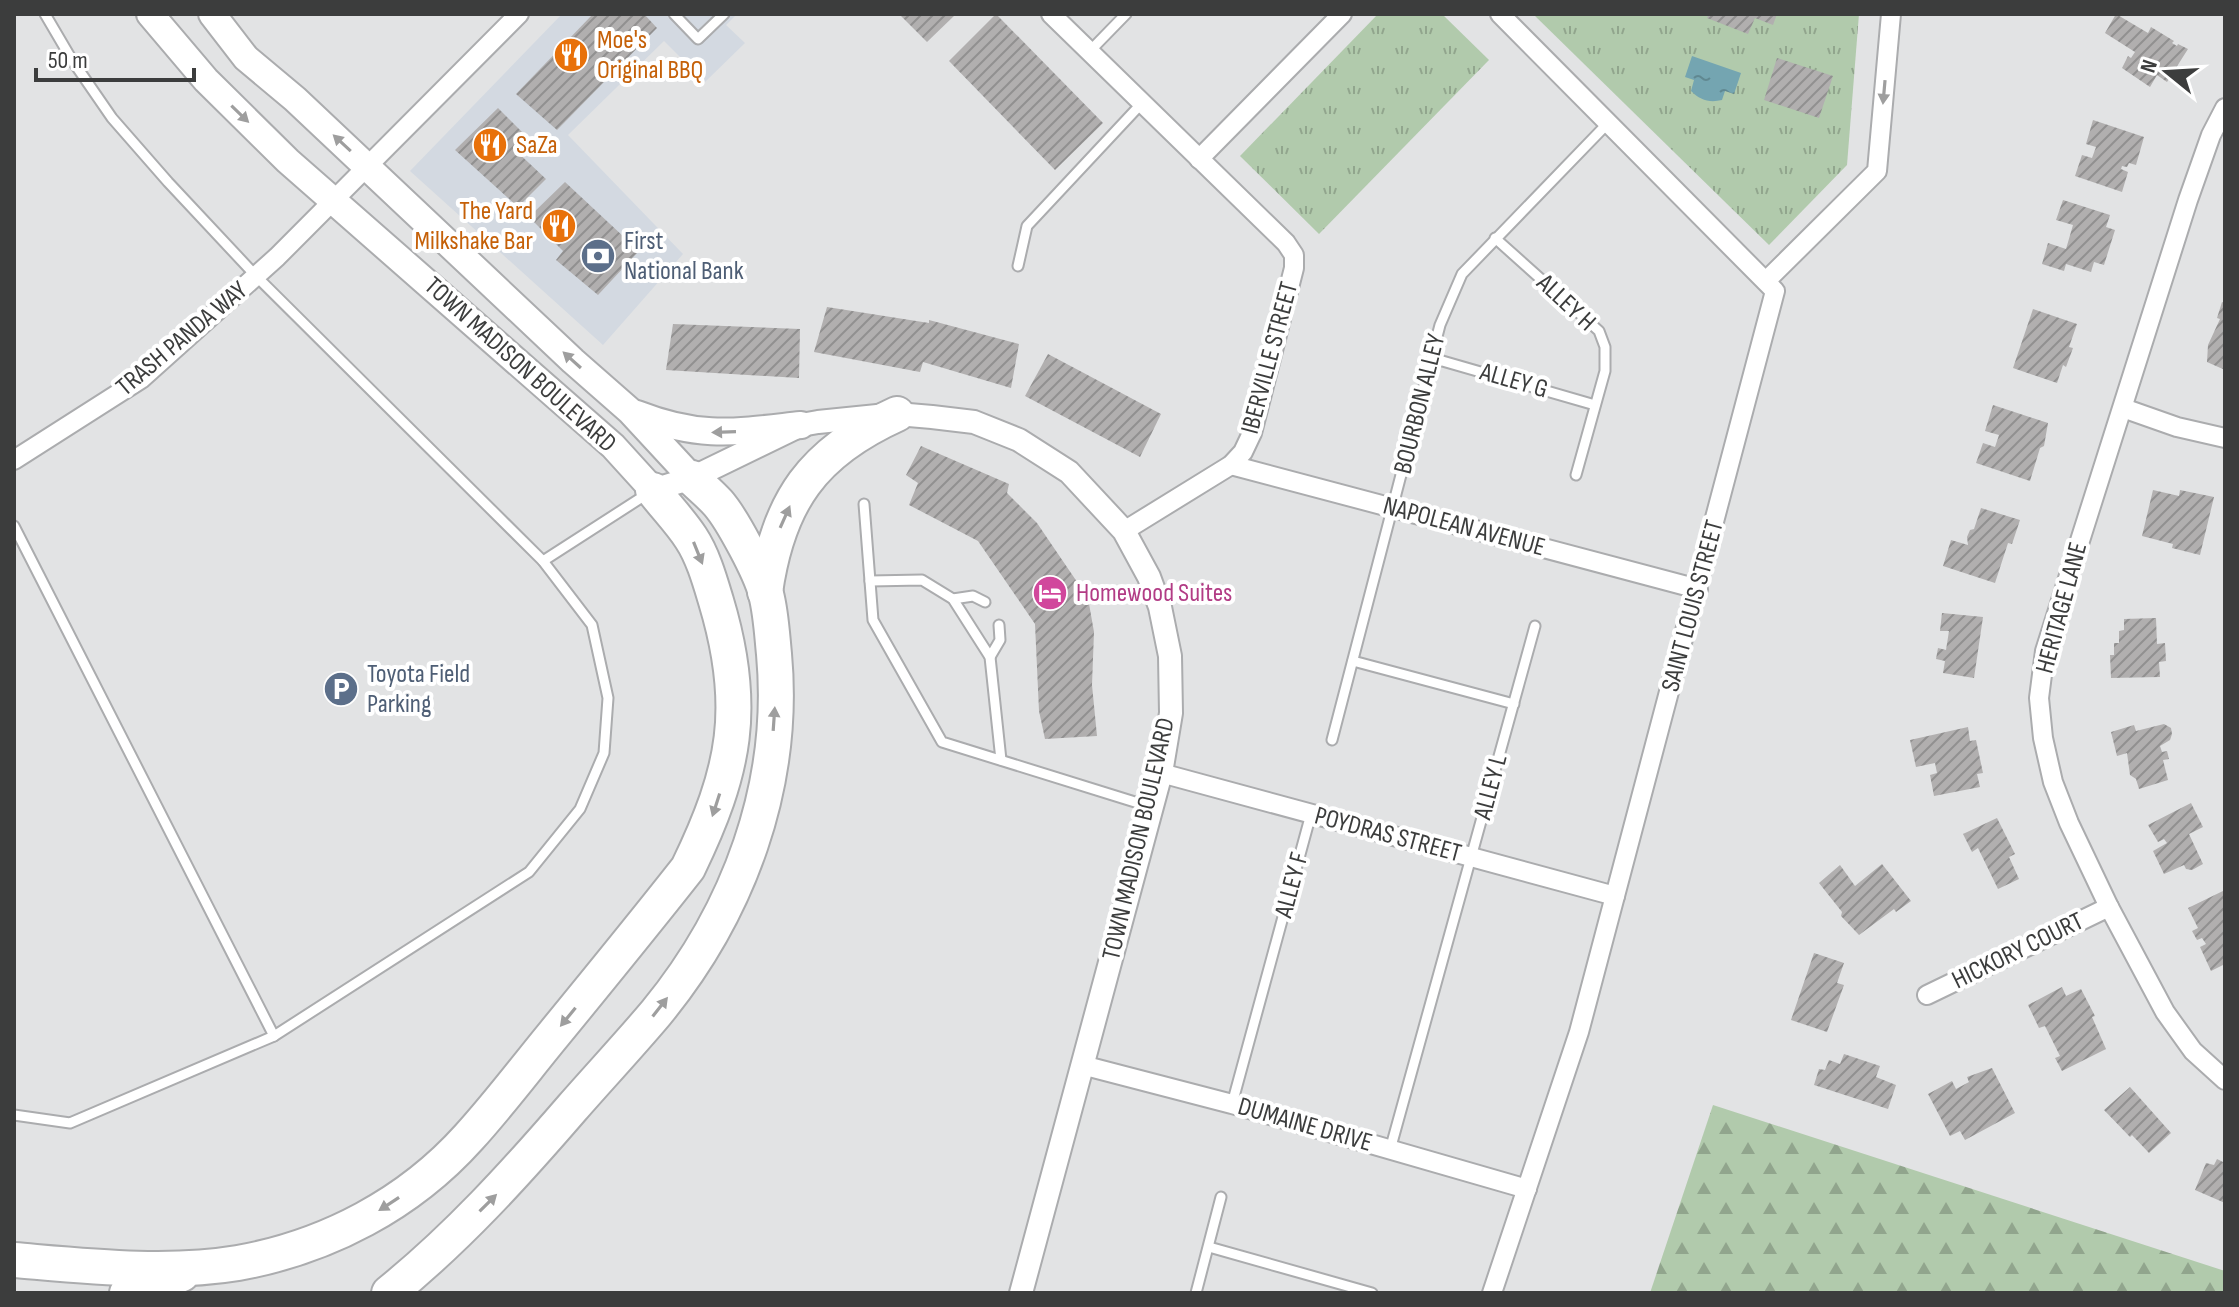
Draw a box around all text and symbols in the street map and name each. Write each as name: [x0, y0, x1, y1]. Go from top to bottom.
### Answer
place label: Moe's Original BBQ: [597, 25, 703, 86]
scale bar: [36, 32, 194, 82]
north arrow: [2127, 32, 2207, 112]
restaurant icon: Moe's Original BBQ: [552, 36, 590, 74]
text: 50 m: [48, 46, 88, 75]
text: N: [2135, 57, 2164, 76]
one-way arrow: [1877, 80, 1890, 105]
one-way arrow: [230, 104, 249, 122]
restaurant icon: SaZa: [471, 126, 509, 164]
place label: SaZa: [516, 130, 558, 161]
one-way arrow: [333, 134, 352, 152]
place label: The Yard Milkshake Bar: [415, 196, 534, 257]
restaurant icon: The Yard Milkshake Bar: [540, 207, 578, 245]
place label: First National Bank: [624, 226, 744, 287]
bank icon: First National Bank: [579, 237, 617, 275]
street label: ALLEY H: [1529, 267, 1602, 338]
street label: TOWN MADISON BOULEVARD: [418, 271, 622, 459]
street label: TRASH PANDA WAY: [110, 275, 254, 403]
street label: IBERVILLE STREET: [1235, 279, 1305, 437]
street label: BOURBON ALLEY: [1388, 331, 1452, 477]
one-way arrow: [562, 351, 581, 369]
street label: ALLEY G: [1476, 356, 1551, 405]
one-way arrow: [711, 426, 736, 438]
street label: NAPOLEAN AVENUE: [1380, 490, 1548, 564]
one-way arrow: [778, 505, 791, 529]
street label: SAINT LOUIS STREET: [1655, 517, 1731, 695]
street label: HERITAGE LANE: [2030, 539, 2094, 677]
one-way arrow: [692, 541, 705, 565]
hotel icon: Homewood Suites: [1031, 574, 1069, 612]
place label: Homewood Suites: [1076, 578, 1232, 609]
place label: Toyota Field Parking: [367, 659, 470, 720]
parking icon: Toyota Field Parking: [322, 670, 360, 708]
one-way arrow: [768, 706, 781, 731]
street label: TOWN MADISON BOULEVARD: [1096, 715, 1182, 963]
street label: ALLEY L: [1467, 751, 1515, 824]
one-way arrow: [709, 794, 722, 818]
street label: POYDRAS STREET: [1311, 801, 1465, 869]
street label: ALLEY F: [1268, 849, 1316, 922]
street label: HICKORY COURT: [1947, 906, 2089, 996]
one-way arrow: [651, 997, 667, 1017]
one-way arrow: [560, 1007, 576, 1027]
street label: DUMAINE DRIVE: [1234, 1091, 1376, 1159]
one-way arrow: [478, 1194, 497, 1212]
one-way arrow: [379, 1196, 400, 1211]

